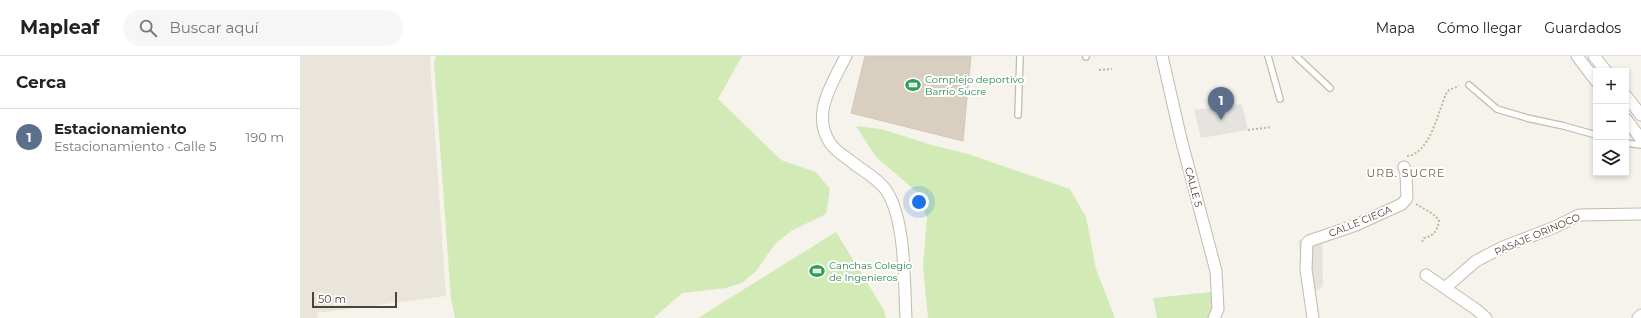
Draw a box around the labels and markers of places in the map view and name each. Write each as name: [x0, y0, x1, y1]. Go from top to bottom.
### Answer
place label: Complejo deportivo Barrio Sucre: [925, 73, 1024, 98]
sports icon: Complejo deportivo Barrio Sucre: [904, 76, 922, 94]
pin: 1: [1208, 87, 1234, 120]
place label: Canchas Colegio de Ingenieros: [829, 259, 912, 284]
sports icon: Canchas Colegio de Ingenieros: [808, 262, 826, 280]

